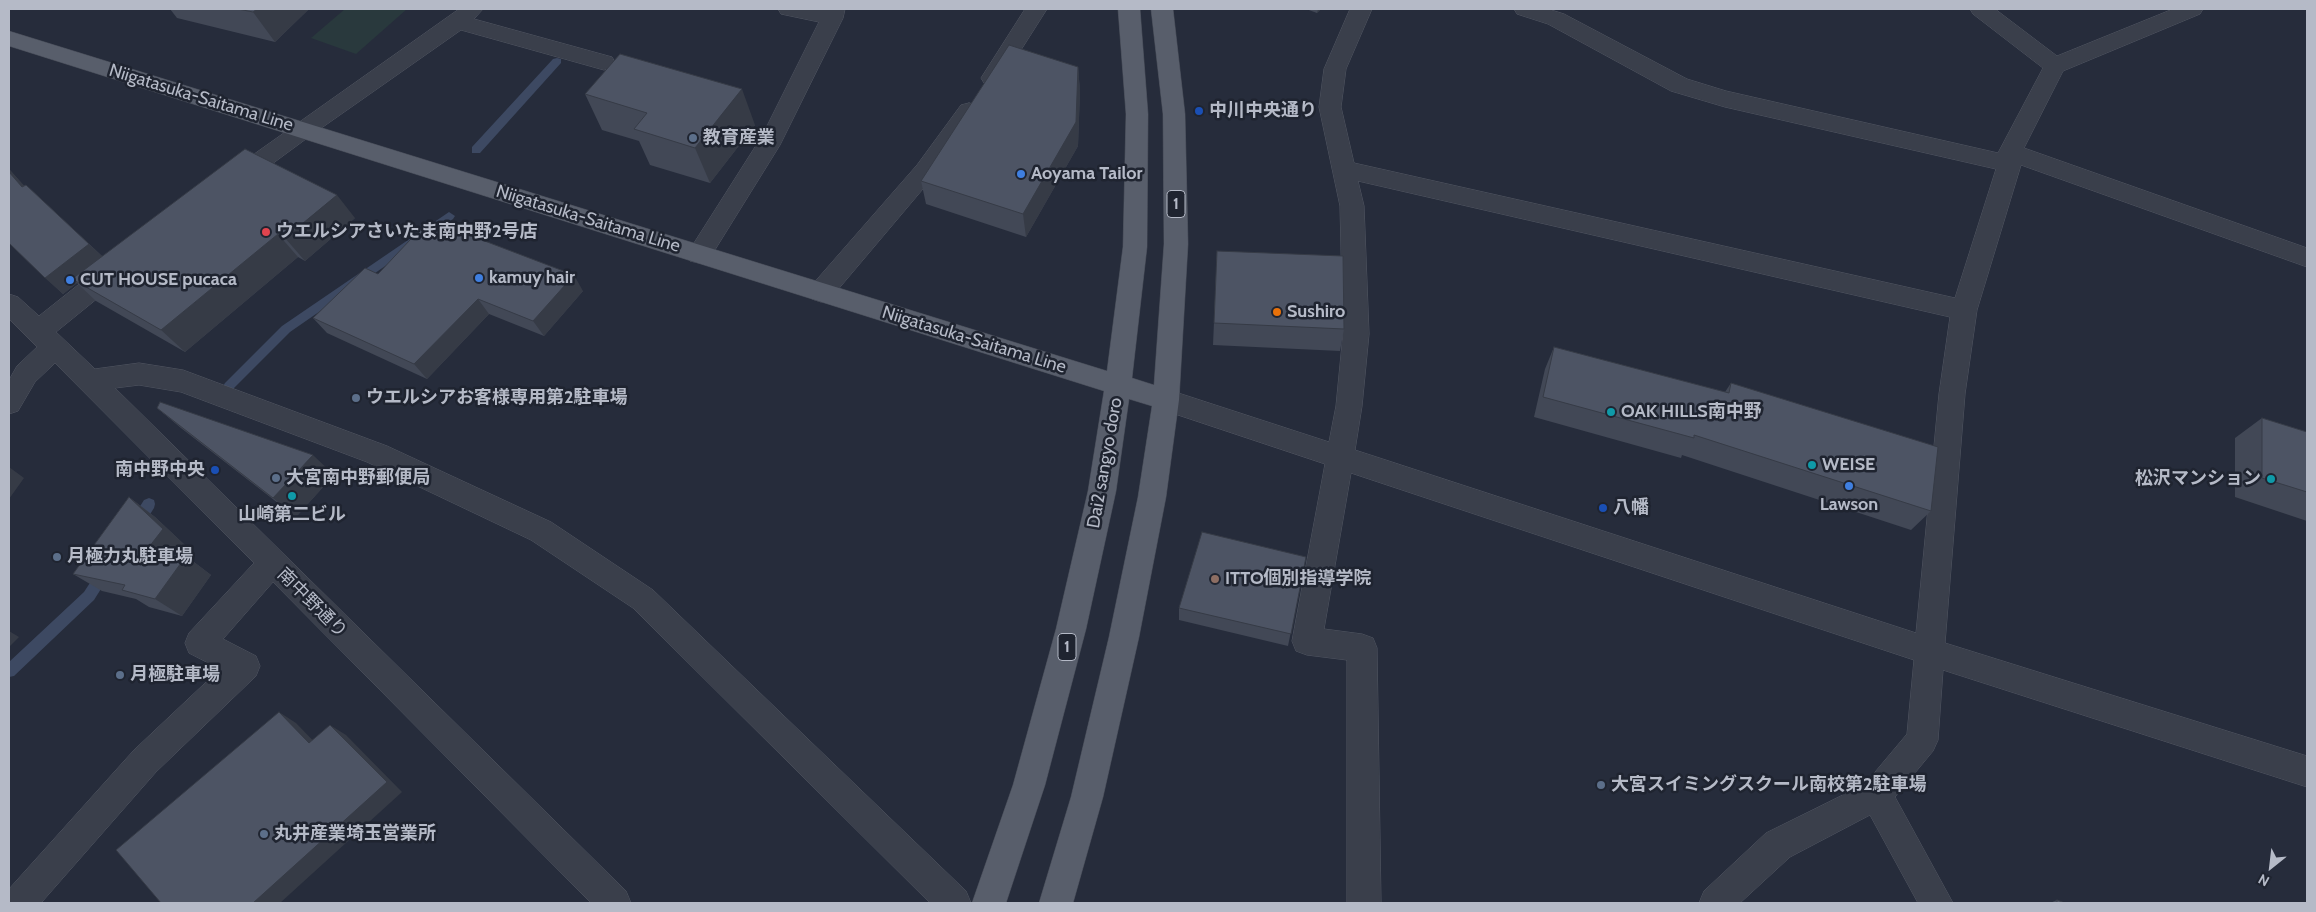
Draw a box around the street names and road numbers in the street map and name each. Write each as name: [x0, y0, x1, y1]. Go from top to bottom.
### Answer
street label: Niigatasuka-Saitama Line: [106, 60, 296, 136]
street label: Niigatasuka-Saitama Line: [493, 181, 683, 257]
road number: 1: [1167, 190, 1185, 218]
street label: Niigatasuka-Saitama Line: [879, 302, 1069, 378]
street label: Dai2 sangyo doro: [1083, 396, 1127, 530]
street label: 南中野通り: [273, 564, 351, 642]
road number: 1: [1058, 634, 1076, 660]

